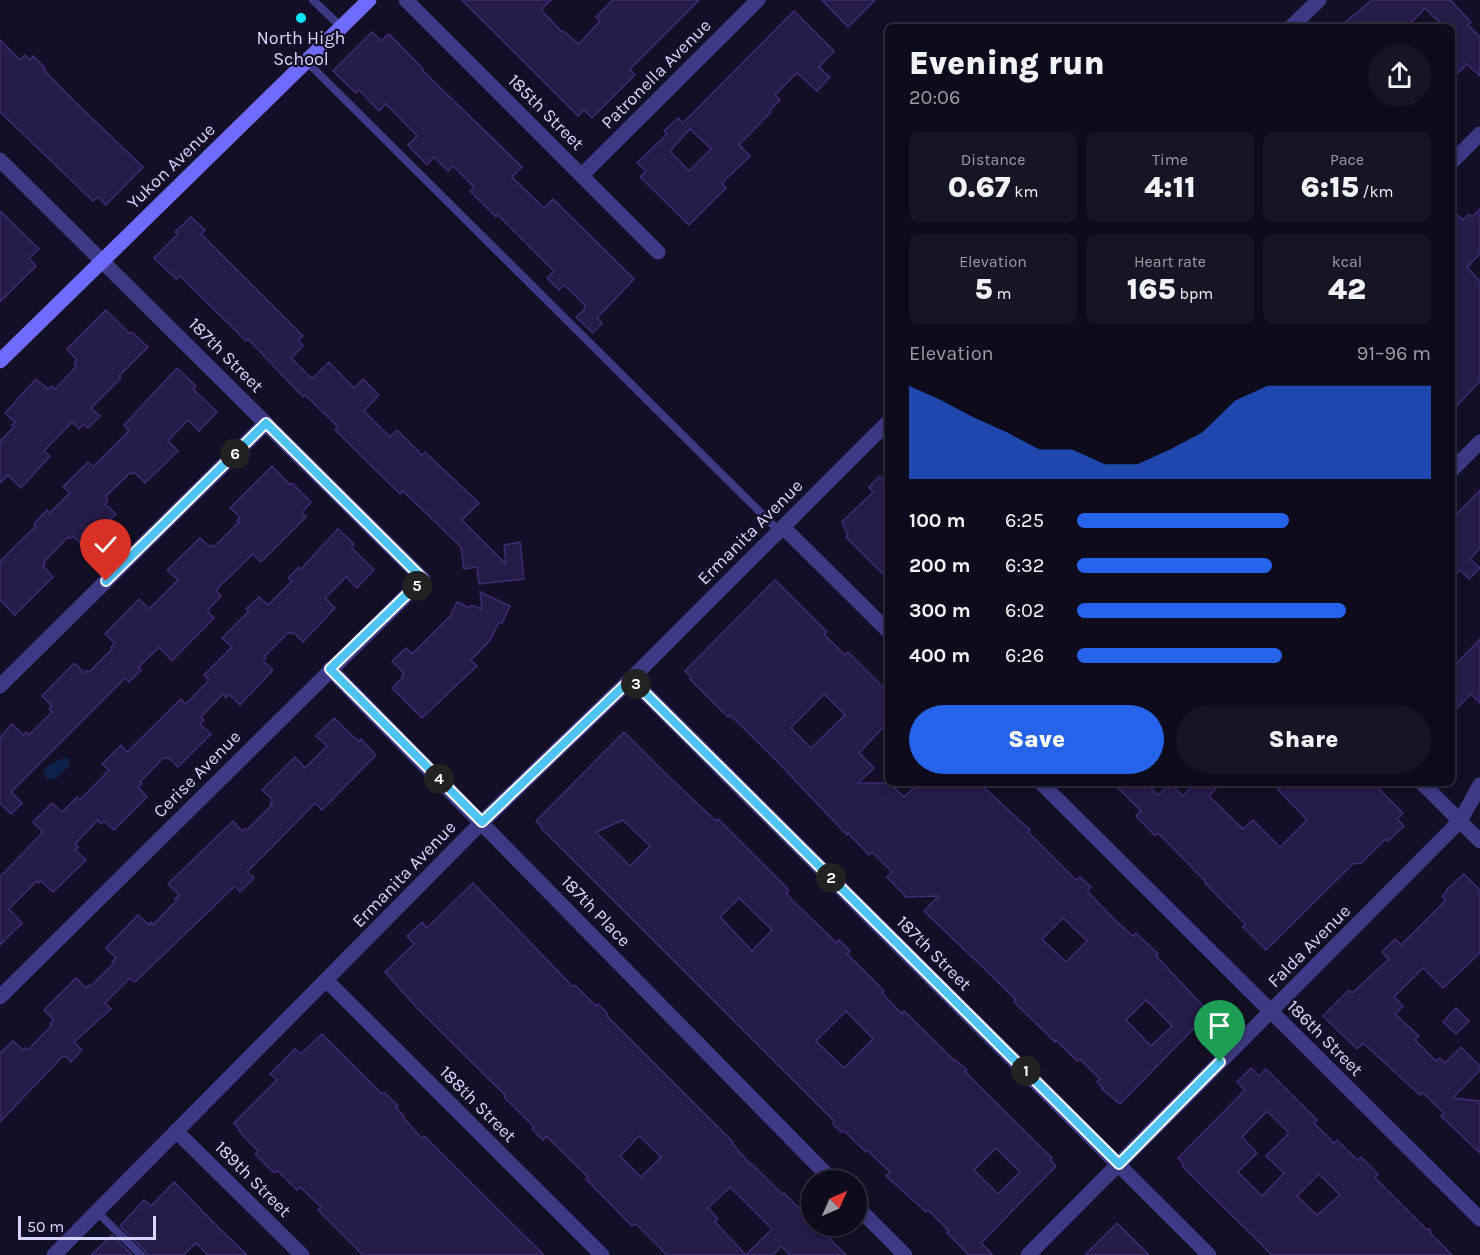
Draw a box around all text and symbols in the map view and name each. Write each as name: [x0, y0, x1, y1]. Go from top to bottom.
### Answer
marker: North High School: [294, 11, 308, 25]
street label: Patronella Avenue: [596, 14, 716, 134]
place label: North High School: [257, 27, 345, 70]
text: Evening run: [909, 44, 1105, 82]
button: share: [1368, 44, 1431, 107]
street label: 185th Street: [503, 69, 589, 155]
text: 20:06: [909, 86, 960, 109]
street label: Yukon Avenue: [122, 119, 220, 213]
text: Distance: [961, 150, 1025, 169]
text: Time: [1152, 150, 1188, 169]
text: Pace: [1330, 150, 1364, 169]
text: 0.67: [948, 169, 1011, 205]
text: 4:11: [1144, 169, 1196, 205]
text: 6:15: [1301, 169, 1359, 205]
text: km: [1011, 182, 1038, 201]
text: /km: [1359, 182, 1393, 201]
text: Elevation: [959, 252, 1027, 271]
text: Heart rate: [1134, 252, 1206, 271]
text: kcal: [1332, 252, 1362, 271]
text: 5: [975, 271, 993, 307]
text: 165: [1127, 271, 1176, 307]
text: 42: [1328, 271, 1366, 307]
text: m: [993, 284, 1011, 303]
text: bpm: [1176, 284, 1213, 303]
street label: 187th Street: [184, 313, 268, 397]
text: Elevation: [909, 342, 994, 365]
text: 91–96 m: [1357, 342, 1431, 365]
pin: 6: [220, 439, 250, 469]
text: 6: [230, 444, 240, 463]
street label: Ermanita Avenue: [693, 475, 807, 589]
text: 100 m: [909, 509, 965, 532]
text: 6:25: [1005, 509, 1044, 532]
pin: [80, 519, 131, 581]
icon: check: [89, 528, 122, 561]
text: 200 m: [909, 554, 970, 577]
text: 6:32: [1005, 554, 1044, 577]
pin: 5: [402, 571, 432, 601]
text: 5: [412, 576, 422, 595]
text: 300 m: [909, 599, 971, 622]
text: 6:02: [1005, 599, 1045, 622]
text: 400 m: [909, 644, 970, 667]
text: 6:26: [1005, 644, 1044, 667]
pin: 3: [621, 669, 651, 699]
text: 3: [631, 674, 641, 693]
button: Save: [909, 705, 1164, 774]
button: Share: [1176, 705, 1431, 774]
street label: Cerise Avenue: [149, 726, 245, 822]
pin: 4: [424, 764, 454, 794]
text: 4: [434, 769, 444, 788]
street label: Ermanita Avenue: [348, 816, 460, 932]
pin: 2: [816, 863, 846, 893]
text: 2: [826, 868, 836, 887]
street label: 187th Place: [557, 871, 635, 951]
street label: Falda Avenue: [1263, 900, 1355, 992]
street label: 187th Street: [892, 911, 976, 995]
street label: 186th Street: [1282, 995, 1368, 1081]
pin: [1194, 1000, 1245, 1062]
icon: arrive: [1203, 1009, 1236, 1042]
pin: 1: [1011, 1056, 1041, 1086]
street label: 188th Street: [435, 1061, 521, 1147]
text: 1: [1023, 1061, 1029, 1080]
street label: 189th Street: [210, 1136, 296, 1222]
north arrow: [801, 1170, 867, 1236]
map controls: [801, 1170, 867, 1236]
scale bar: [18, 1213, 156, 1240]
text: 50 m: [27, 1217, 64, 1236]

